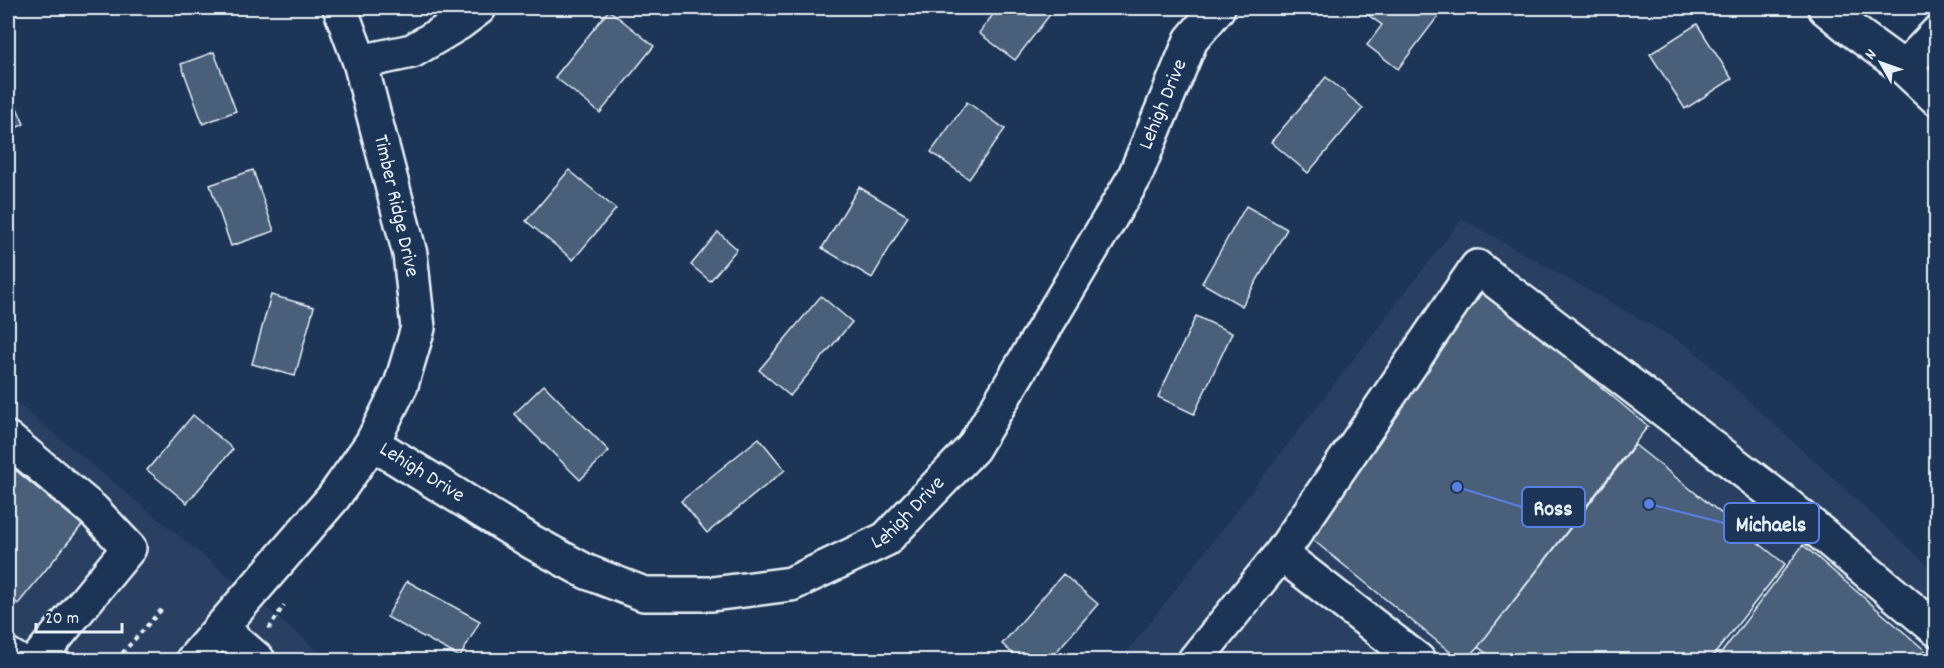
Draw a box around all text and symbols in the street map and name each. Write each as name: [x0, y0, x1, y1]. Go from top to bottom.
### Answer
north arrow: [1851, 33, 1911, 93]
text: N: [1860, 44, 1883, 65]
street label: Lehigh Drive: [1132, 55, 1196, 155]
street label: Timber Ridge Drive: [364, 132, 426, 280]
street label: Lehigh Drive: [373, 436, 470, 511]
street label: Lehigh Drive: [867, 470, 953, 559]
callout: Ross: [1522, 487, 1585, 527]
text: Ross: [1533, 495, 1573, 526]
callout: Michaels: [1724, 503, 1819, 543]
text: Michaels: [1736, 511, 1806, 542]
scale bar: [36, 596, 122, 634]
text: 20 m: [45, 607, 79, 632]

